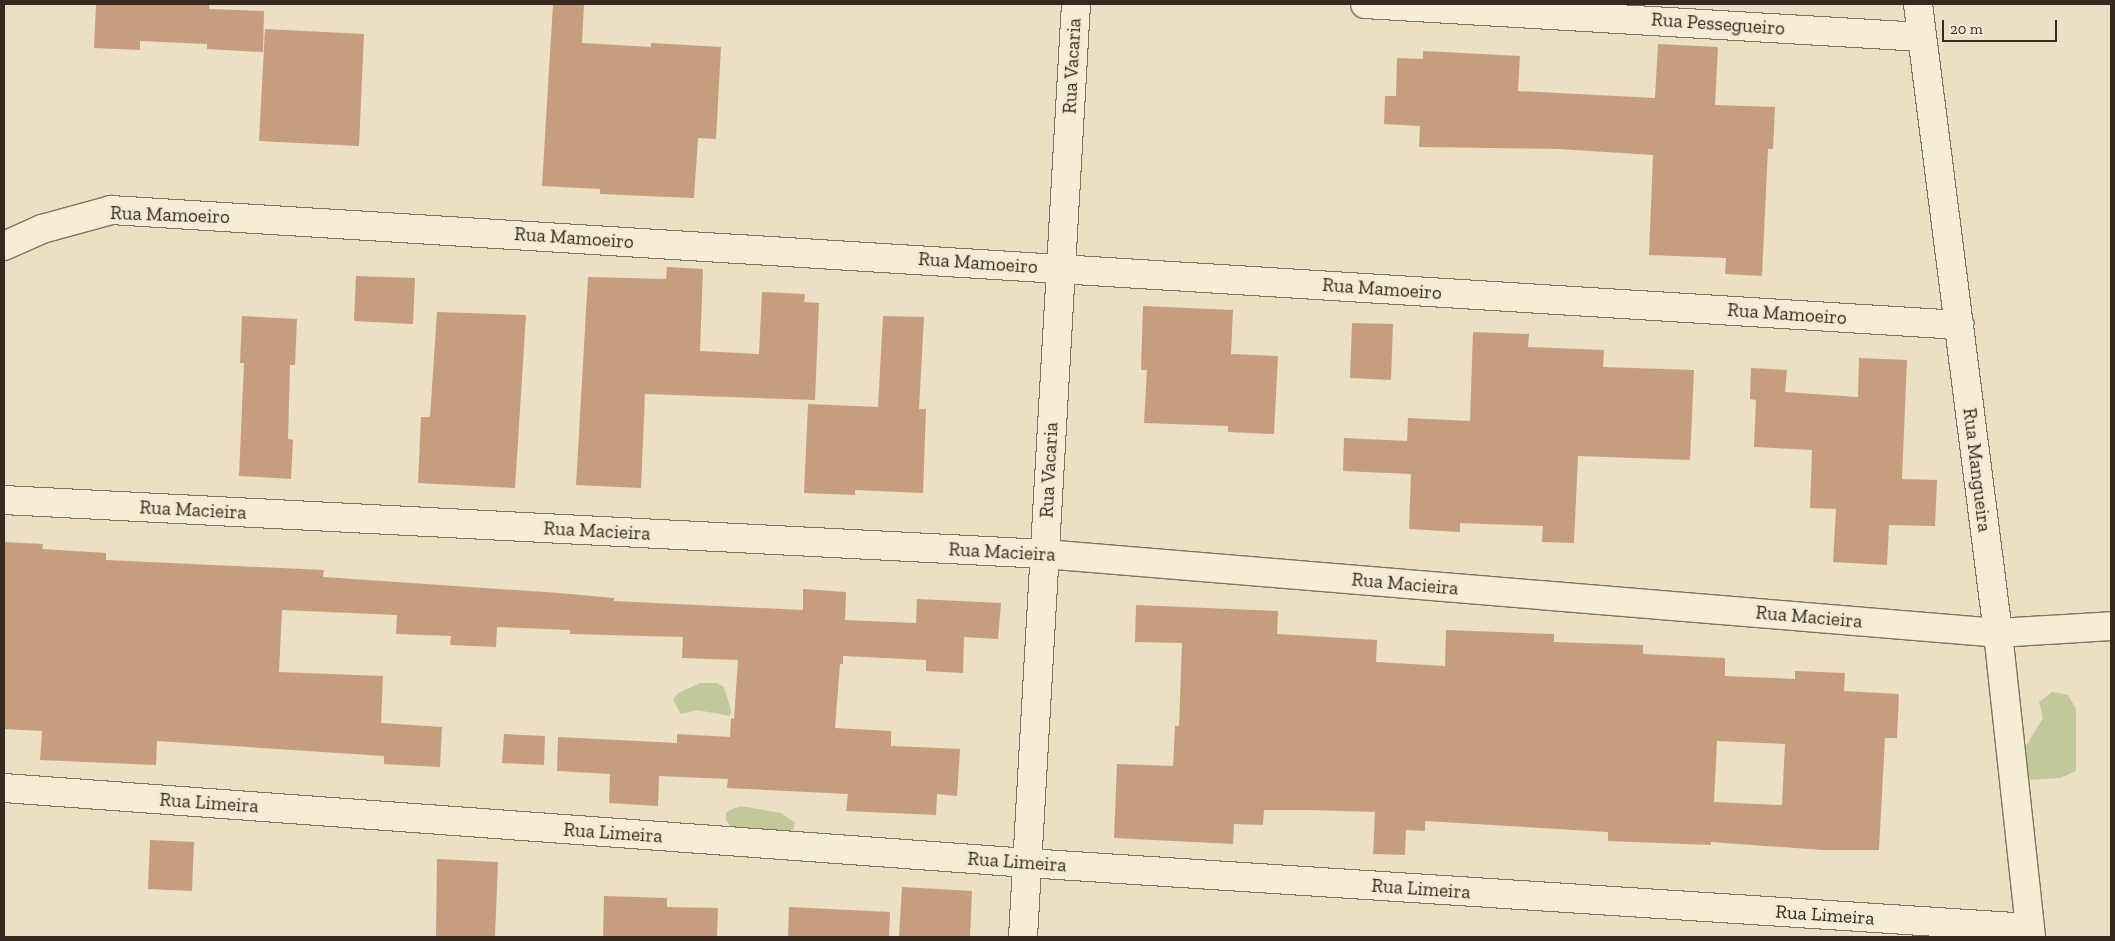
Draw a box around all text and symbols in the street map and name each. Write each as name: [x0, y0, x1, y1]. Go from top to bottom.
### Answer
street label: Rua Pessegueiro: [1650, 8, 1786, 40]
scale bar: [1945, 10, 2060, 42]
street label: Rua Vacaria: [1058, 17, 1086, 115]
text: 20 m: [1950, 20, 1983, 38]
street label: Rua Mamoeiro: [110, 202, 230, 228]
street label: Rua Mamoeiro: [513, 222, 635, 254]
street label: Rua Mamoeiro: [917, 247, 1039, 279]
street label: Rua Mamoeiro: [1321, 273, 1443, 305]
street label: Rua Mamoeiro: [1726, 298, 1848, 330]
street label: Rua Mangueira: [1958, 407, 1996, 533]
street label: Rua Vacaria: [1035, 421, 1063, 519]
street label: Rua Macieira: [139, 496, 247, 524]
street label: Rua Macieira: [543, 517, 651, 545]
street label: Rua Macieira: [948, 538, 1056, 566]
street label: Rua Macieira: [1351, 568, 1459, 600]
street label: Rua Macieira: [1755, 601, 1863, 633]
street label: Rua Limeira: [159, 788, 259, 818]
street label: Rua Limeira: [563, 818, 663, 848]
street label: Rua Limeira: [967, 847, 1067, 877]
street label: Rua Limeira: [1371, 874, 1471, 904]
street label: Rua Limeira: [1775, 900, 1875, 930]

